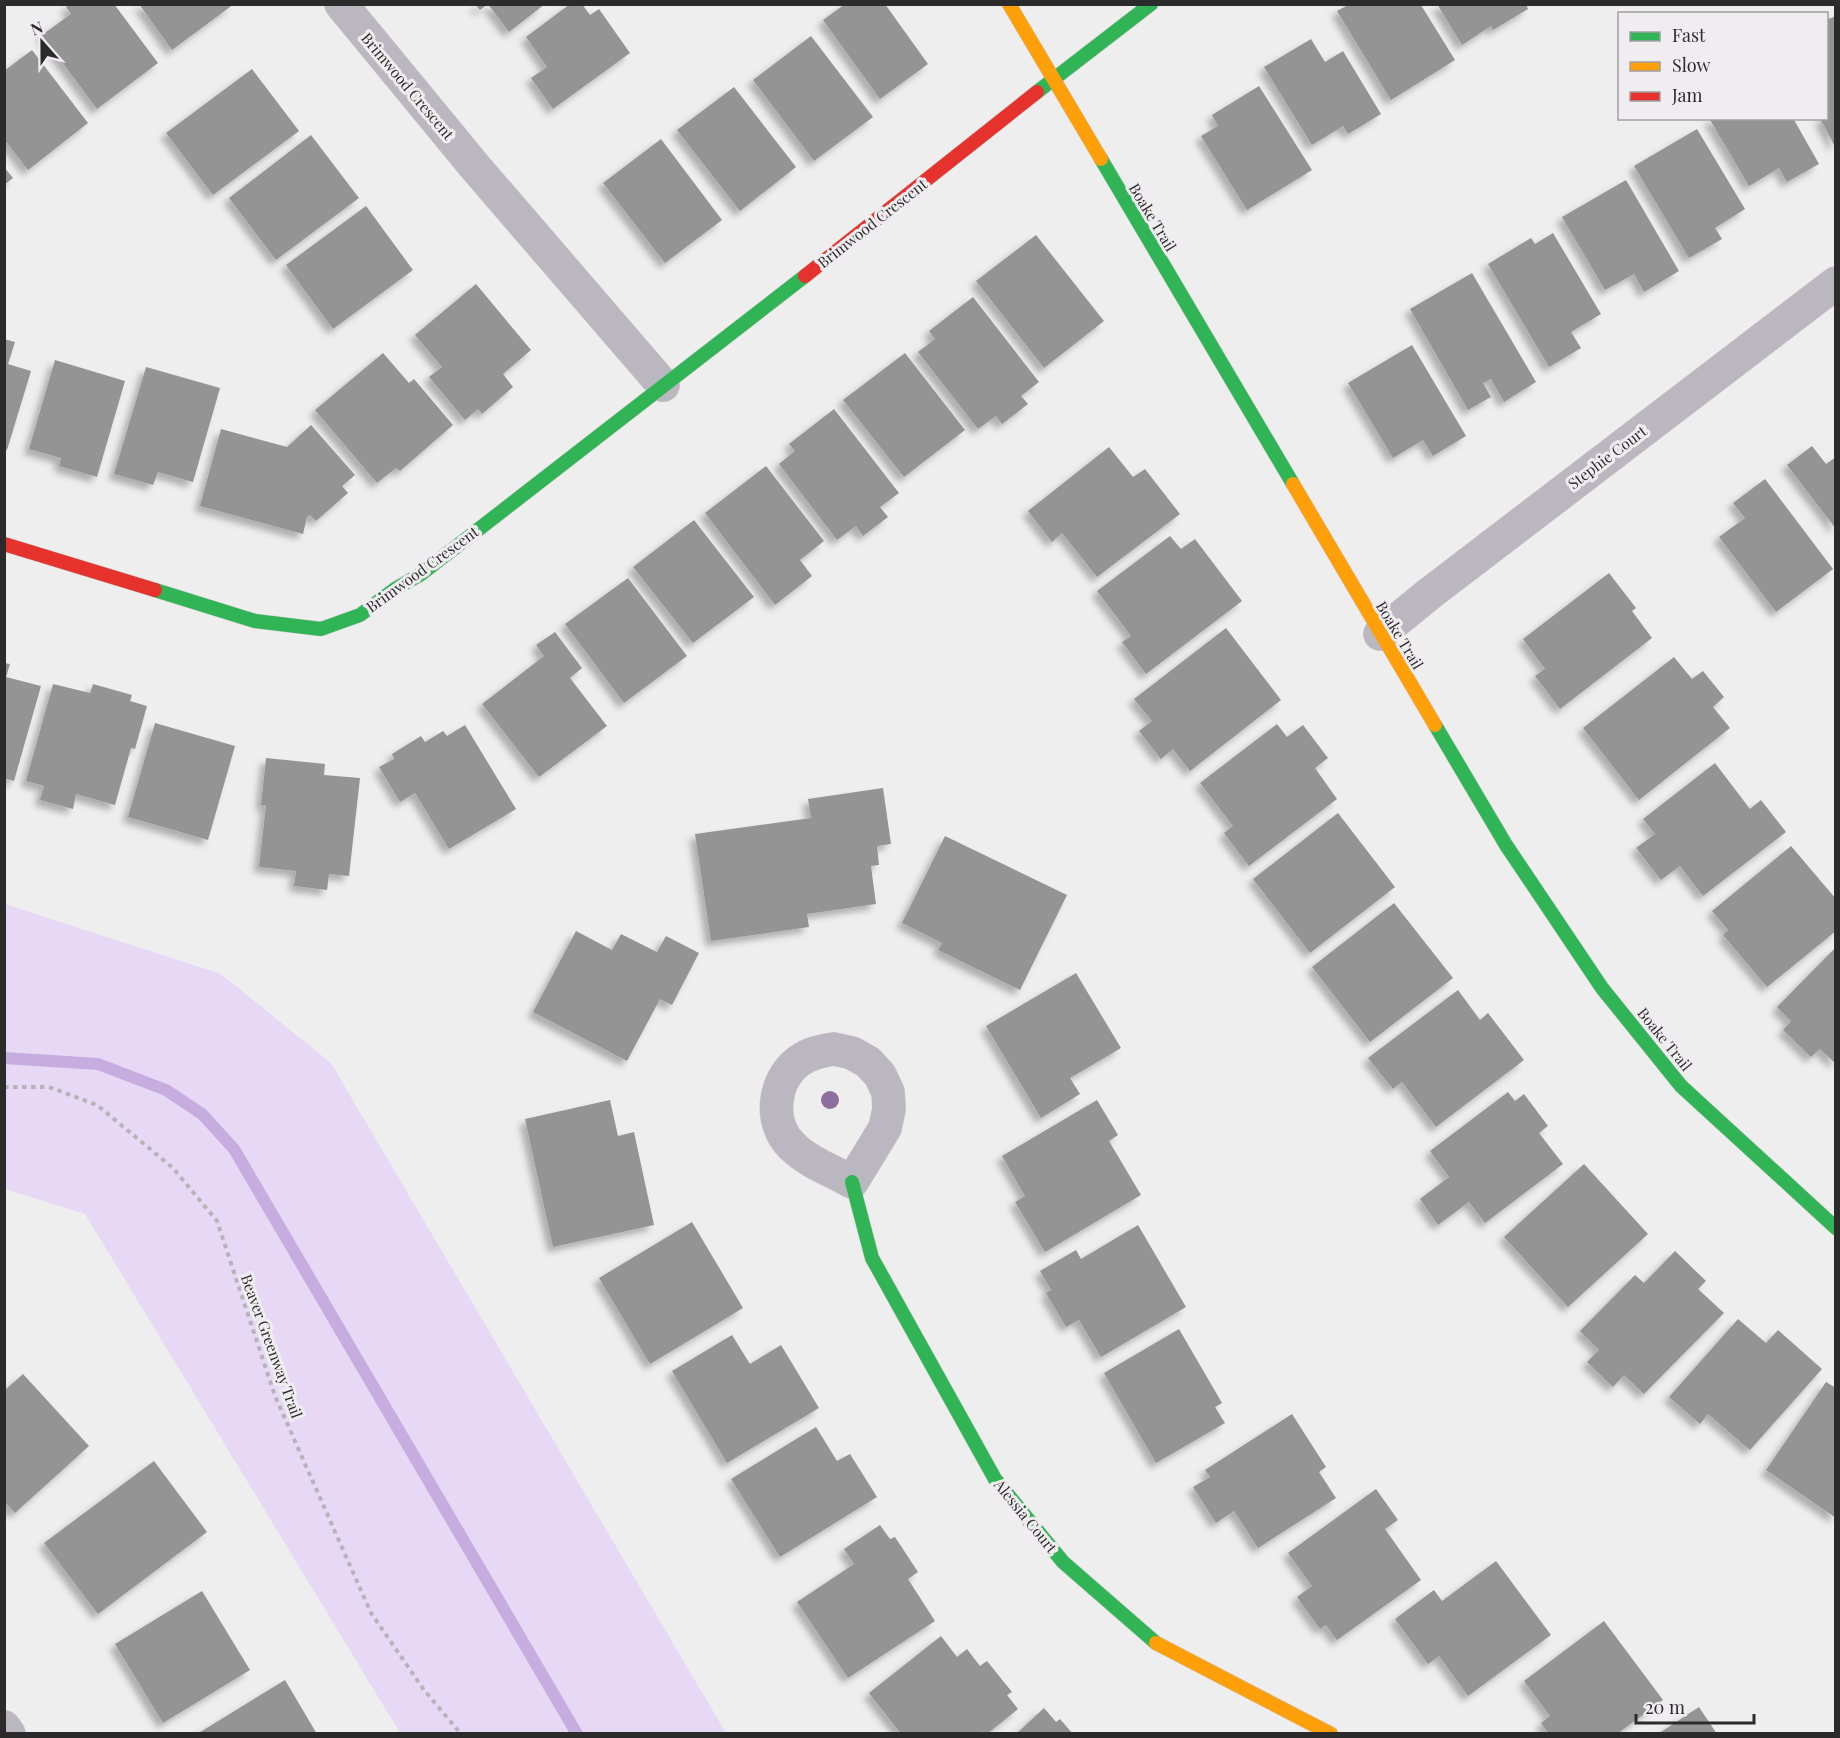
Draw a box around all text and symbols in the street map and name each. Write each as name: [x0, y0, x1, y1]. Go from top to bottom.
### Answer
north arrow: [12, 12, 72, 72]
legend: [1618, 12, 1828, 120]
text: N: [27, 15, 46, 39]
text: Fast: [1672, 23, 1706, 47]
street label: Brimwood Crescent: [357, 28, 459, 144]
text: Slow: [1672, 53, 1710, 77]
text: Jam: [1671, 83, 1702, 107]
street label: Brimwood Crescent: [813, 173, 931, 272]
street label: Boake Trail: [1125, 179, 1181, 255]
street label: Stephie Court: [1564, 420, 1651, 493]
street label: Brimwood Crescent: [362, 521, 483, 616]
street label: Boake Trail: [1372, 597, 1428, 673]
street label: Boake Trail: [1633, 1003, 1697, 1075]
street label: Beaver Greenway Trail: [237, 1271, 307, 1421]
street label: Alessia Court: [990, 1474, 1062, 1558]
scale bar: [1636, 1687, 1754, 1725]
text: 20 m: [1645, 1695, 1685, 1719]

